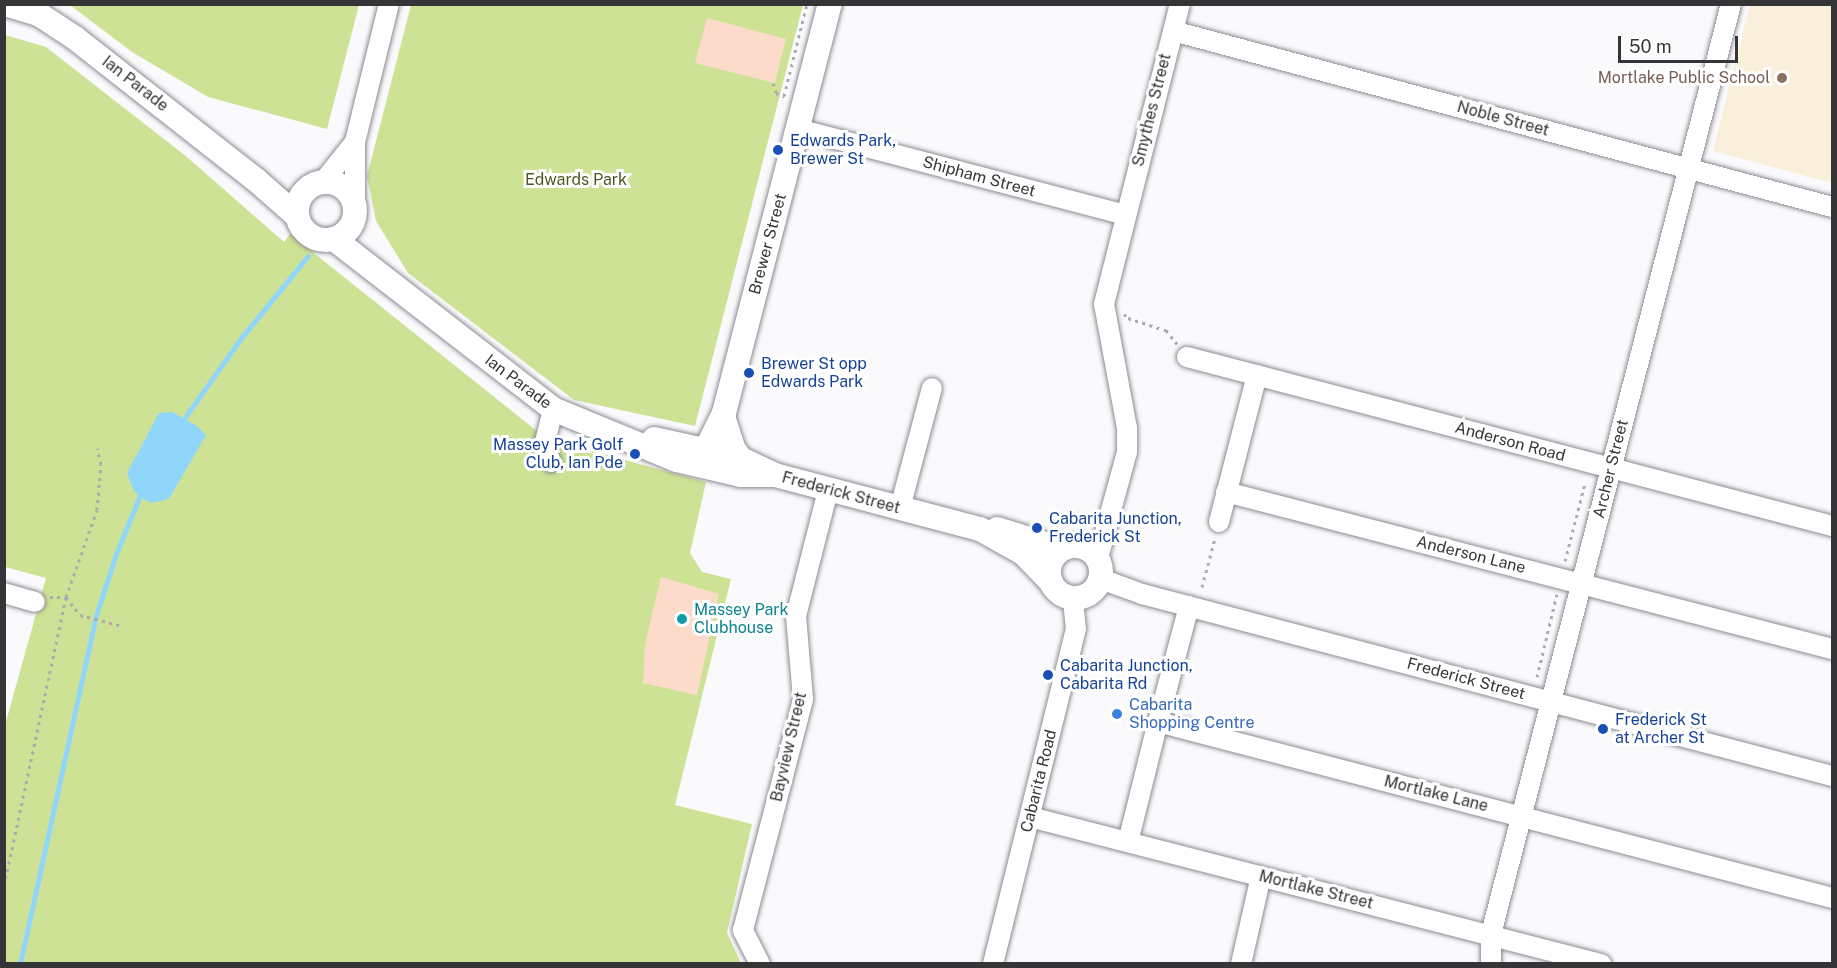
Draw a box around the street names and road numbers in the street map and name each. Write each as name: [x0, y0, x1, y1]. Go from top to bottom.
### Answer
street label: Smythes Street: [1129, 51, 1175, 169]
street label: Ian Parade: [98, 52, 172, 116]
street label: Noble Street: [1455, 97, 1551, 141]
street label: Shipham Street: [920, 153, 1038, 201]
street label: Brewer Street: [745, 191, 791, 297]
street label: Ian Parade: [481, 351, 555, 413]
street label: Anderson Road: [1453, 418, 1567, 466]
street label: Archer Street: [1589, 418, 1633, 520]
street label: Frederick Street: [780, 468, 902, 518]
street label: Anderson Lane: [1414, 532, 1528, 578]
street label: Frederick Street: [1405, 654, 1527, 704]
street label: Bayview Street: [767, 690, 811, 804]
street label: Cabarita Road: [1017, 728, 1061, 834]
street label: Mortlake Lane: [1382, 772, 1490, 816]
street label: Mortlake Street: [1257, 867, 1375, 913]

